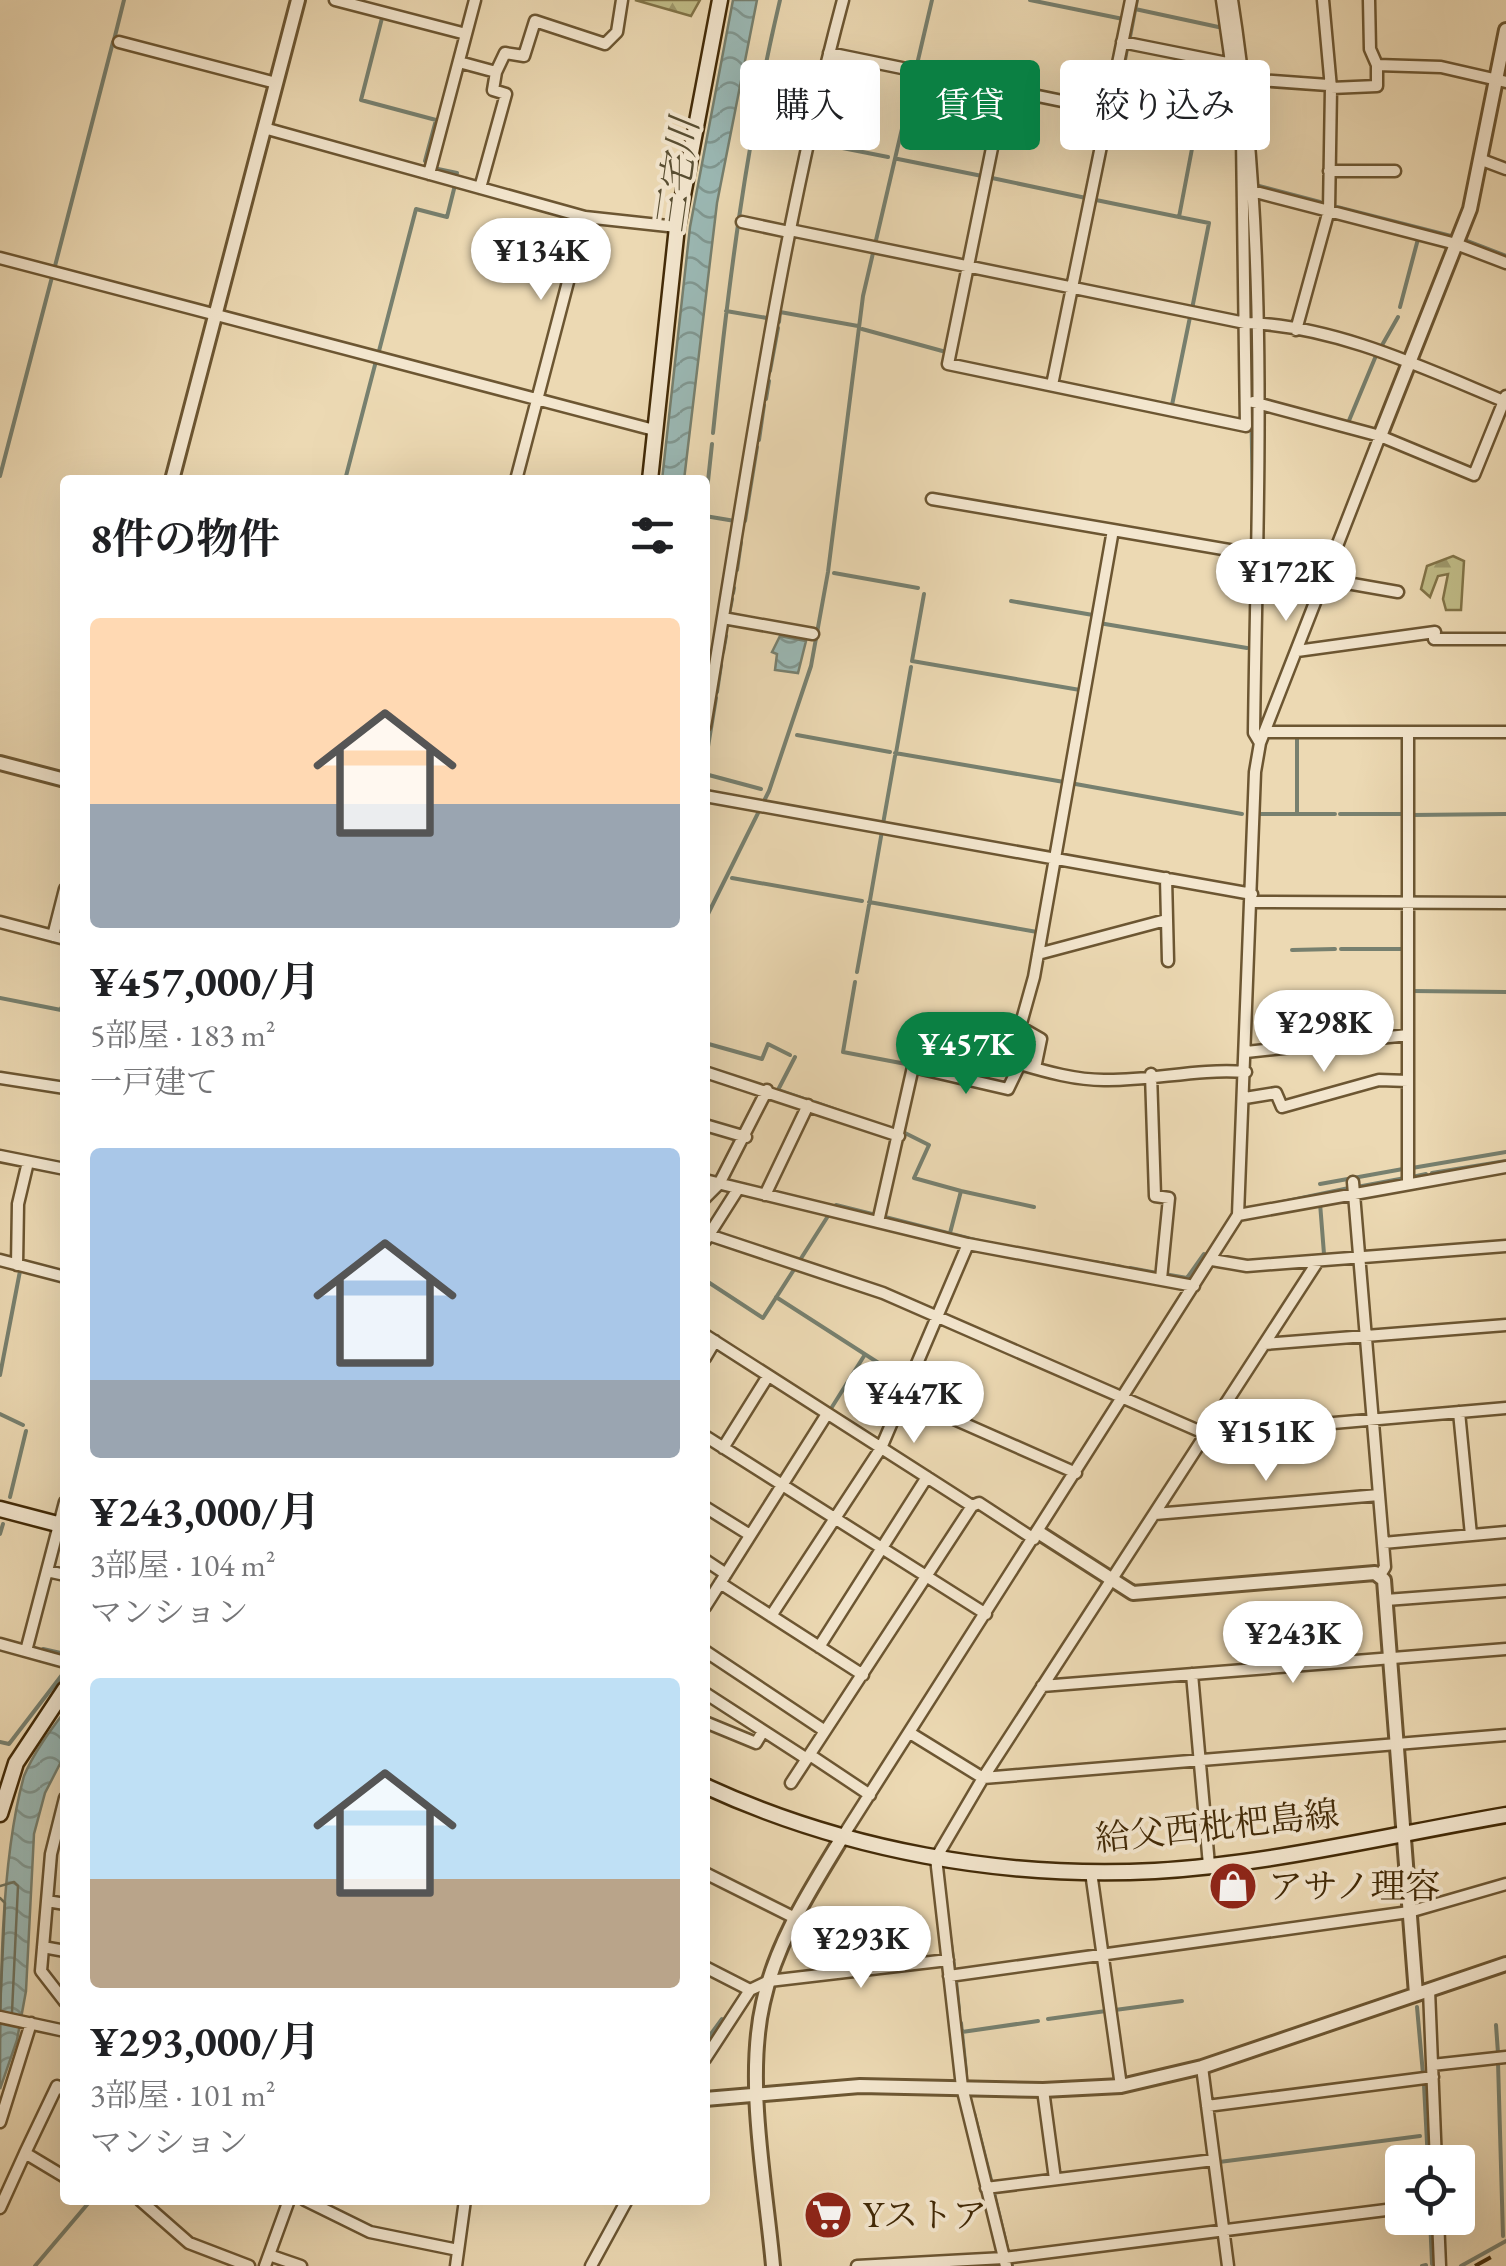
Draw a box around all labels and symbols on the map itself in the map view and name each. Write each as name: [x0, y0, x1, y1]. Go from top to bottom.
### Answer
water label: 三宅川: [644, 111, 709, 235]
pin: ¥134K: [471, 218, 611, 303]
pin: ¥172K: [1216, 539, 1356, 624]
pin: ¥298K: [1254, 990, 1394, 1075]
pin: ¥457K: [896, 1012, 1036, 1097]
pin: ¥447K: [844, 1361, 984, 1446]
pin: ¥151K: [1196, 1399, 1336, 1484]
pin: ¥243K: [1223, 1601, 1363, 1686]
street label: 給父西枇杷島線: [1093, 1790, 1341, 1861]
shop icon: アサノ理容: [1207, 1860, 1259, 1912]
place label: アサノ理容: [1268, 1863, 1441, 1908]
pin: ¥293K: [791, 1906, 931, 1991]
supermarket icon: Yストア: [802, 2189, 854, 2241]
place label: Yストア: [863, 2192, 987, 2237]

